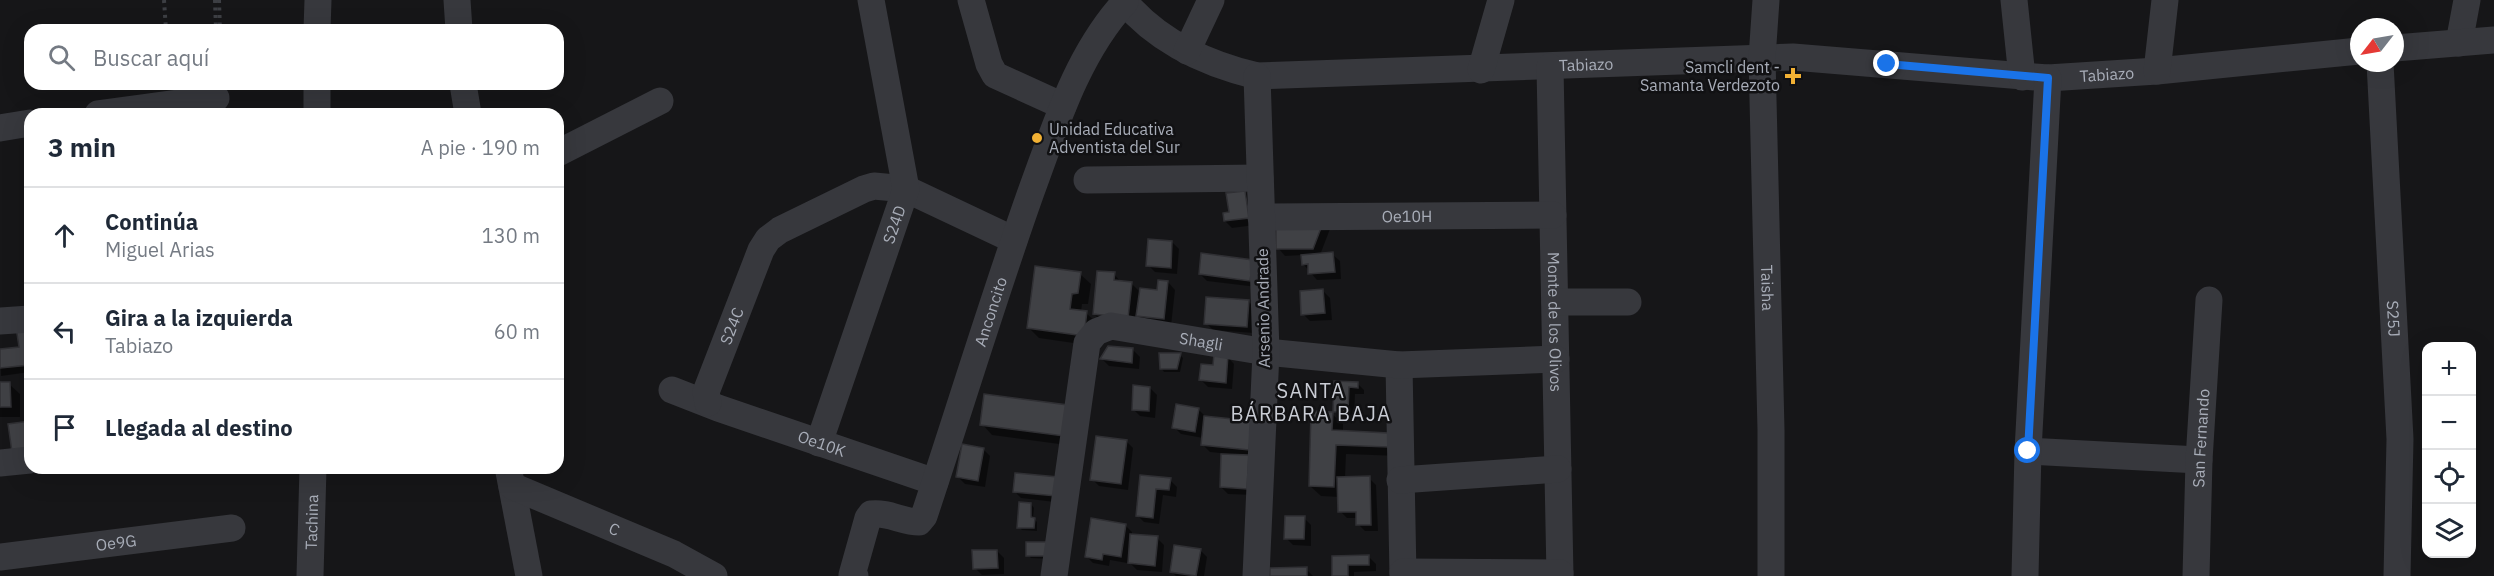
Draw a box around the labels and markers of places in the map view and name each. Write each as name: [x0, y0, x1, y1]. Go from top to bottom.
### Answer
place label: Samcli dent - Samanta Verdezoto: [1640, 57, 1780, 95]
marker: Samcli dent - Samanta Verdezoto: [1784, 67, 1802, 85]
place label: Unidad Educativa Adventista del Sur: [1049, 119, 1180, 157]
marker: Unidad Educativa Adventista del Sur: [1030, 131, 1044, 145]

